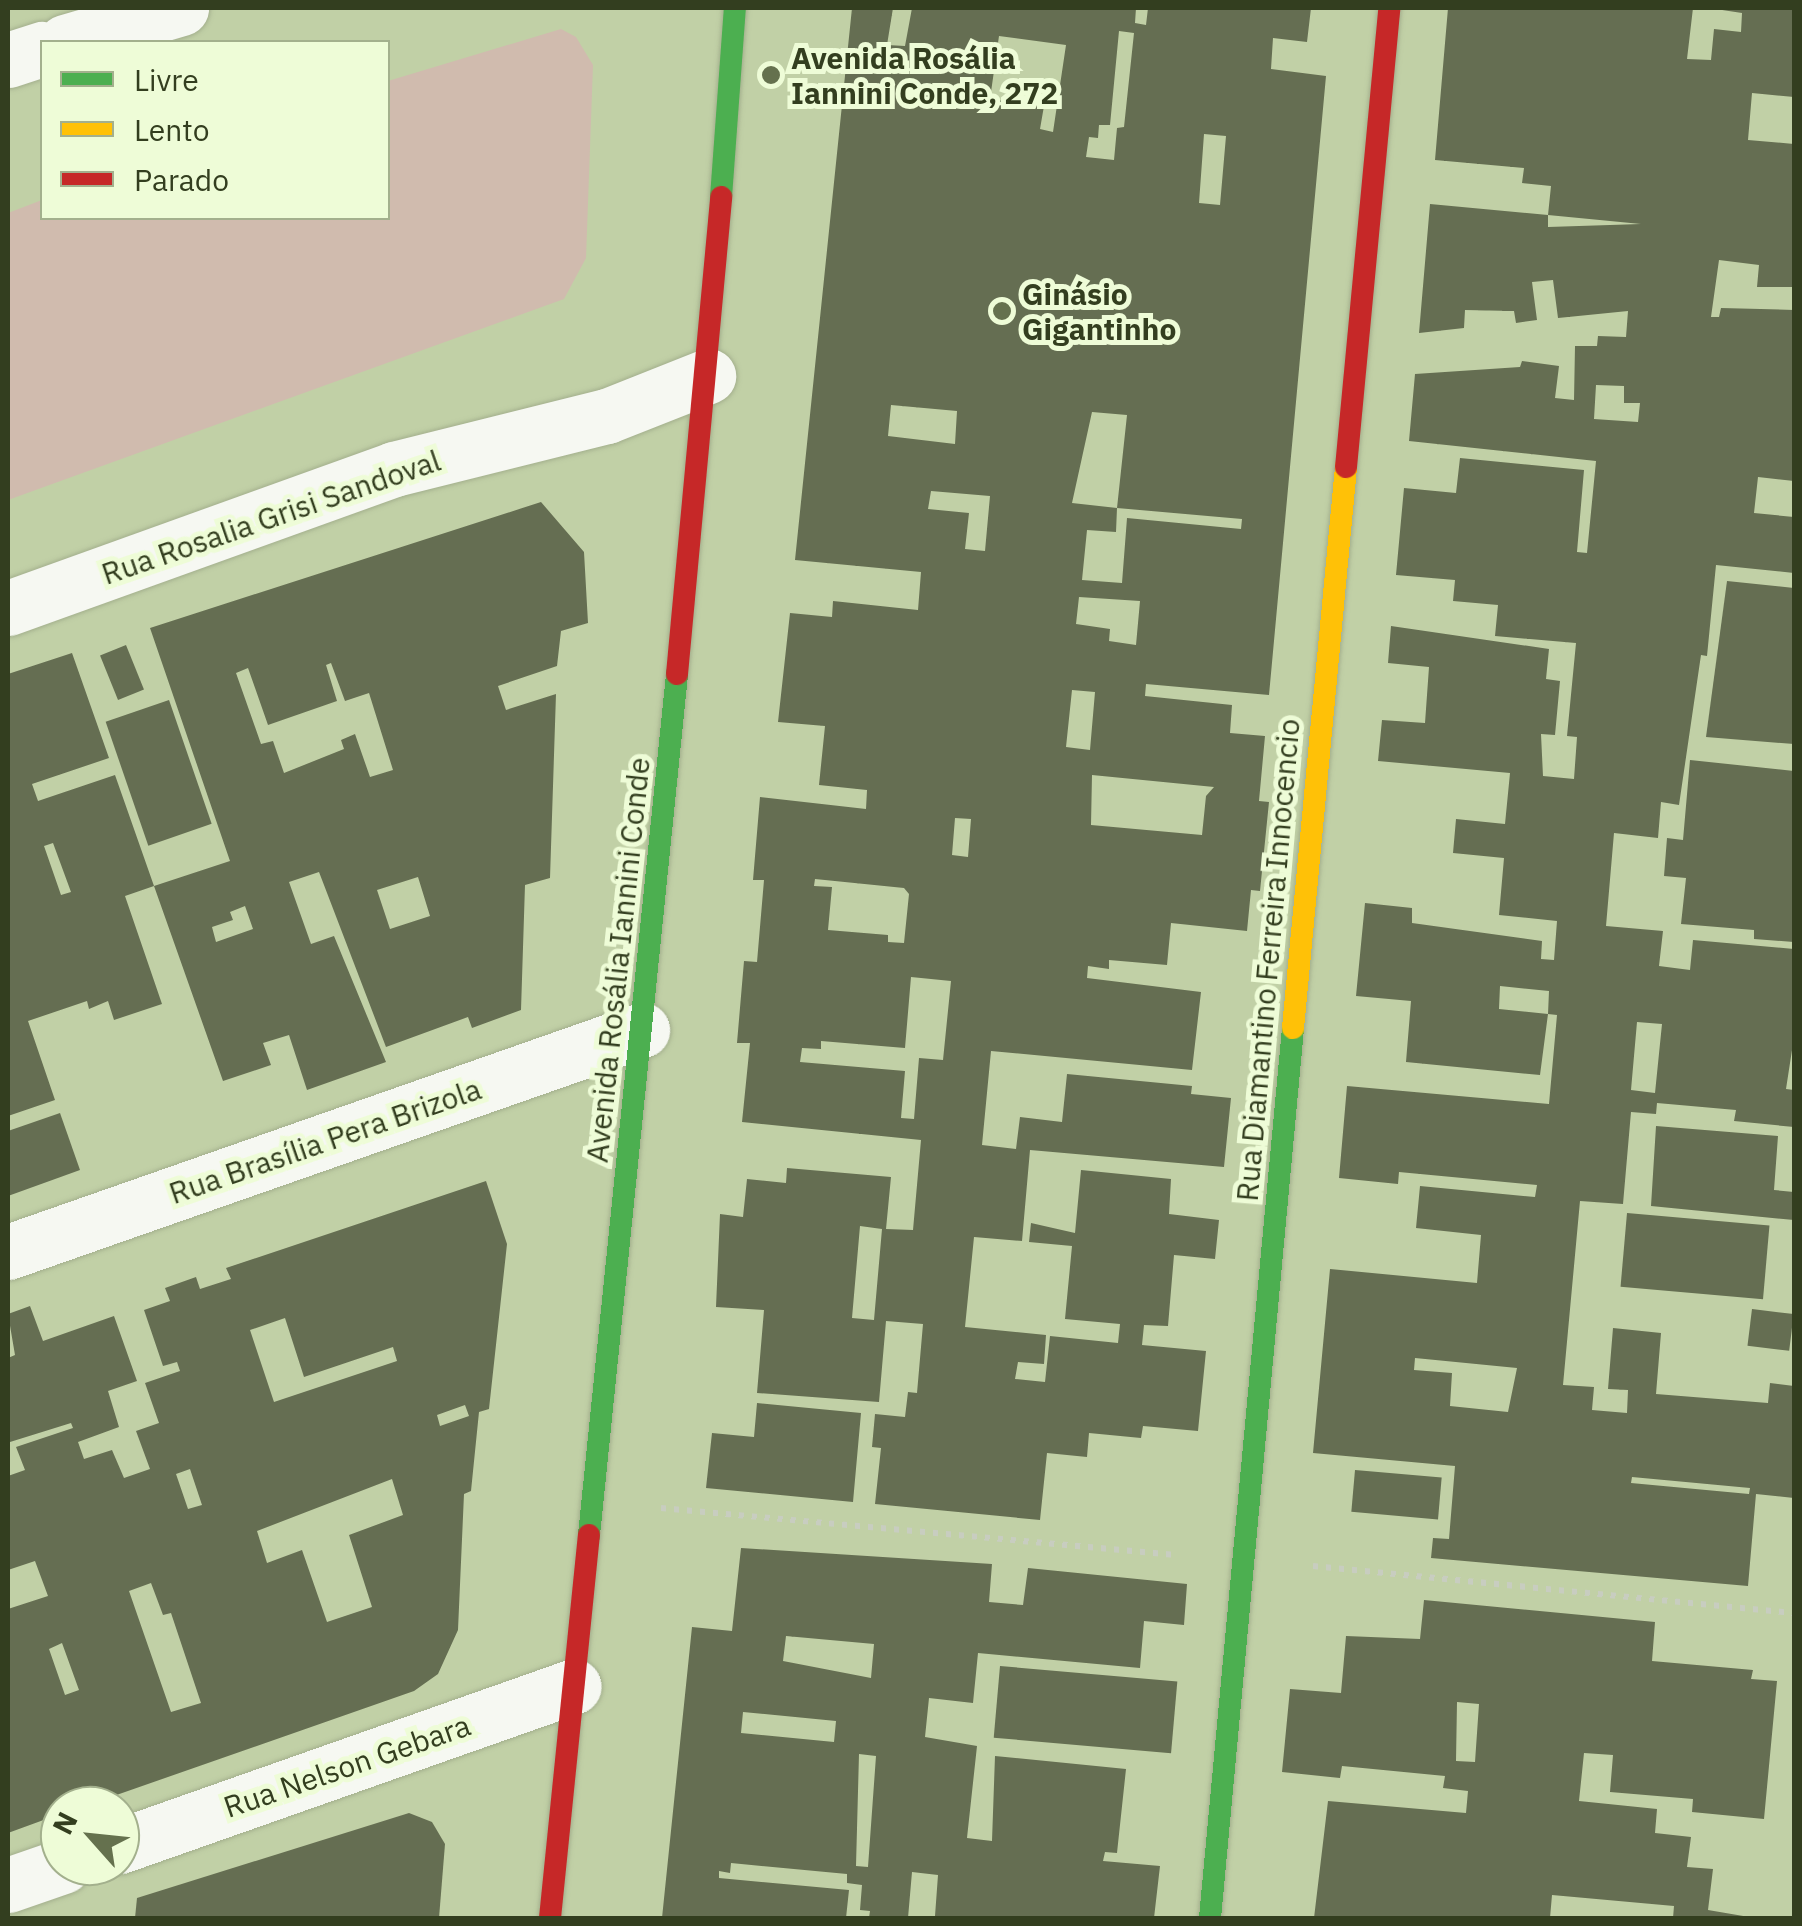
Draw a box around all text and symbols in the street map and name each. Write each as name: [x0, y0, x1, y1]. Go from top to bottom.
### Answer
legend: [40, 40, 390, 220]
place label: Avenida Rosália Iannini Conde, 272: [791, 40, 1058, 110]
text: Livre: [134, 60, 199, 99]
marker: Avenida Rosália Iannini Conde, 272: [760, 64, 782, 86]
text: Lento: [134, 110, 209, 149]
text: Parado: [134, 160, 229, 199]
place label: Ginásio Gigantinho: [1022, 276, 1176, 346]
marker: Ginásio Gigantinho: [991, 300, 1013, 322]
street label: Rua Rosalia Grisi Sandoval: [97, 442, 445, 592]
street label: Rua Diamantino Ferreira Innocencio: [1229, 717, 1307, 1203]
street label: Avenida Rosália Iannini Conde: [579, 756, 657, 1164]
street label: Rua Brasília Pera Brizola: [164, 1071, 486, 1211]
street label: Rua Nelson Gebara: [219, 1707, 475, 1825]
north arrow: [40, 1786, 140, 1886]
text: N: [44, 1806, 86, 1840]

